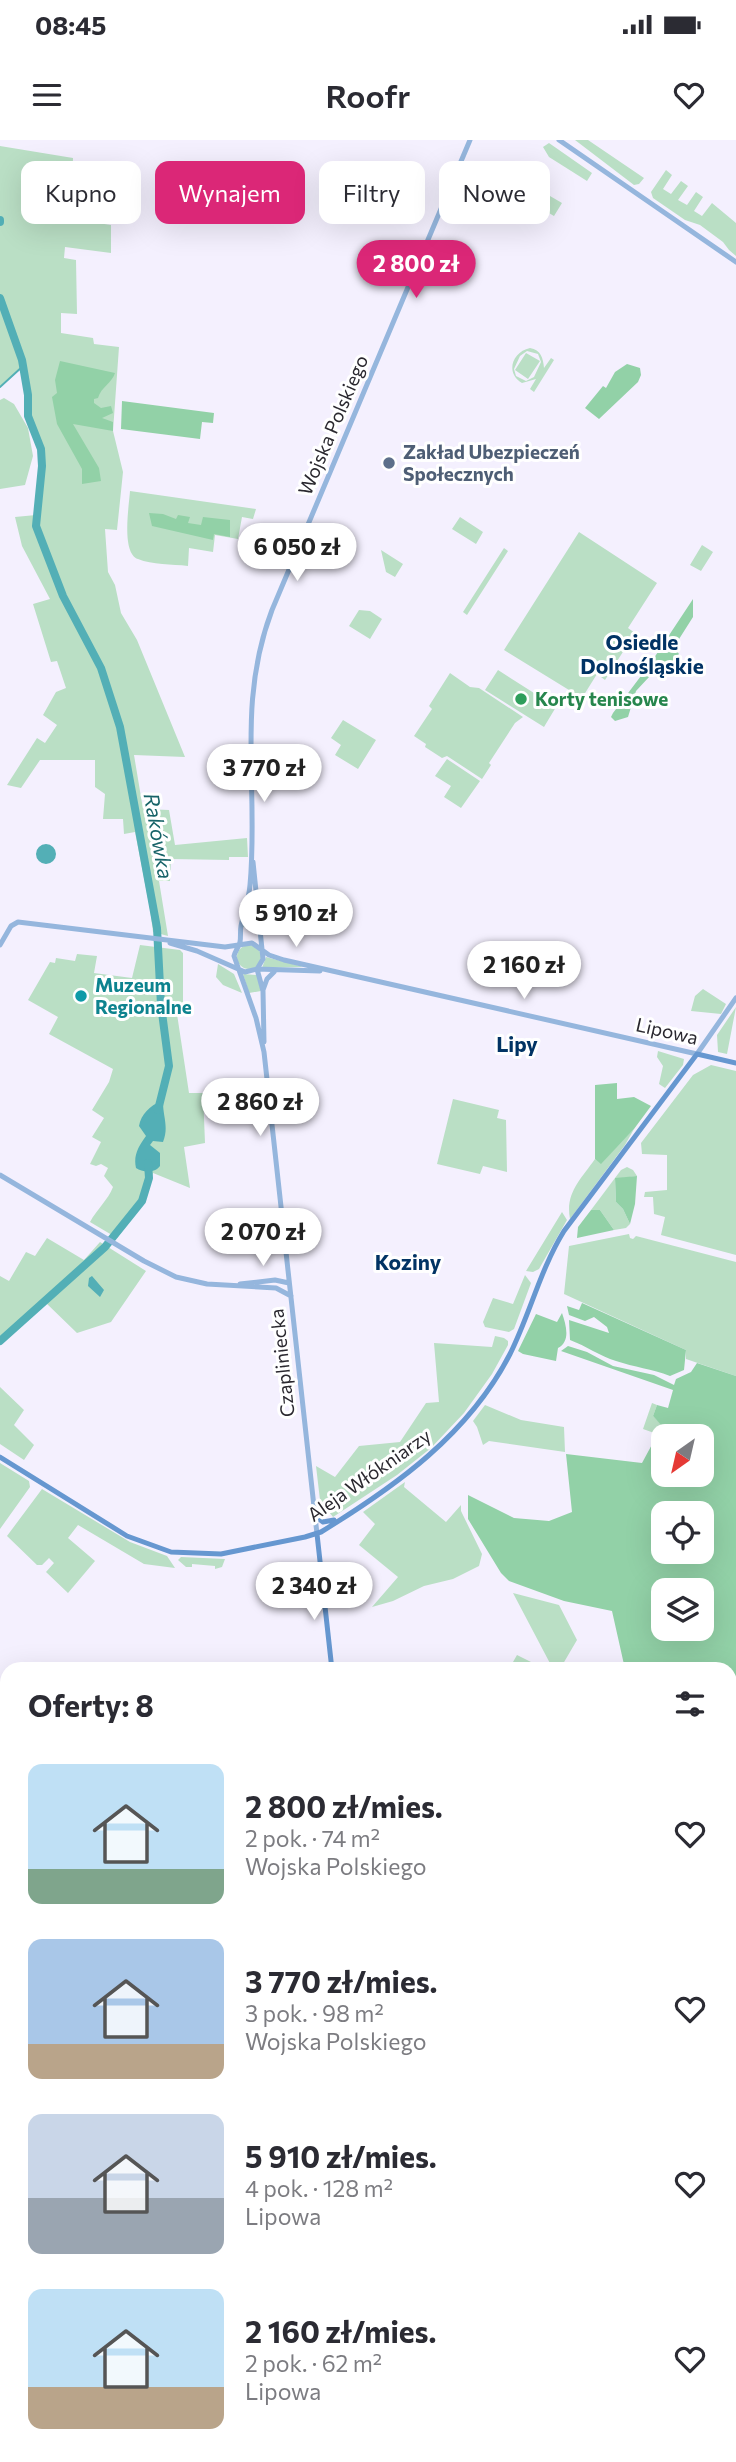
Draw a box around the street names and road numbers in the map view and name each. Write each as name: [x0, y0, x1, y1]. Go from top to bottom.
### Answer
street label: Wojska Polskiego: [293, 351, 372, 498]
street label: Lipowa: [634, 1012, 700, 1049]
street label: Czapliniecka: [264, 1308, 299, 1418]
street label: Aleja Włókniarzy: [303, 1423, 435, 1526]

